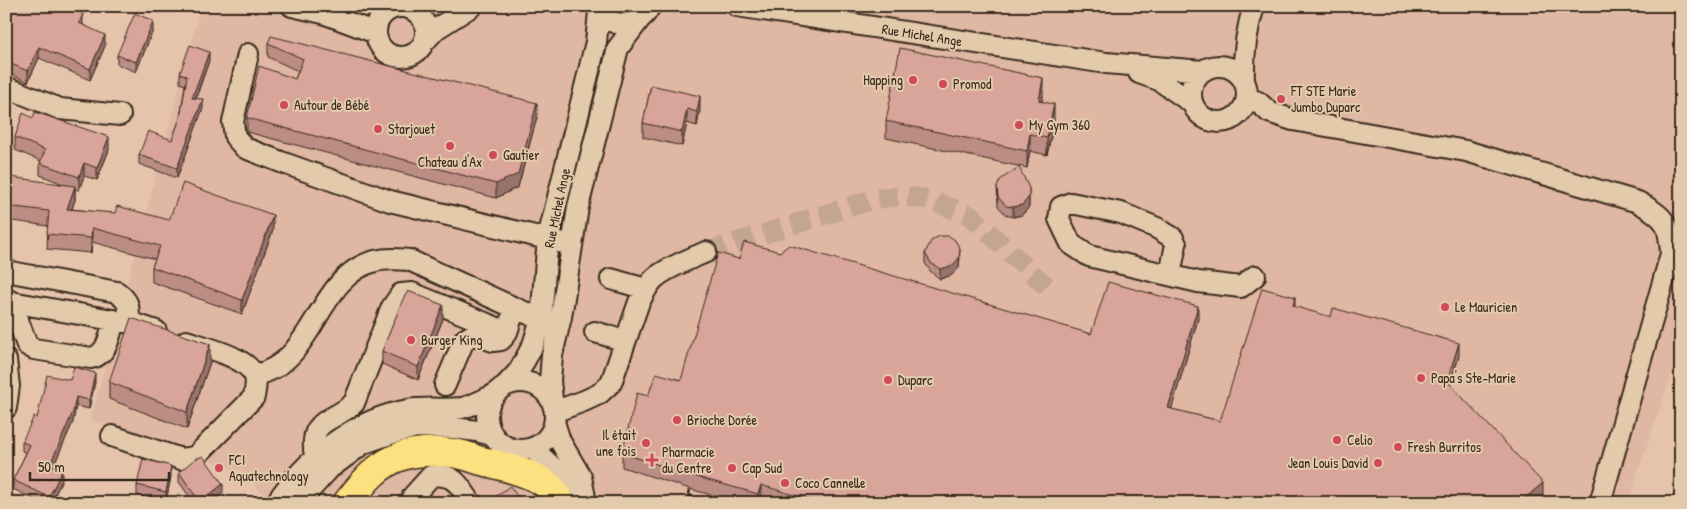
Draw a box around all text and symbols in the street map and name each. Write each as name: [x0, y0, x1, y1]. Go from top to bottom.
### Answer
street label: Rue Michel Ange: [880, 19, 964, 51]
place label: Happing: [863, 70, 903, 90]
marker: Happing: [907, 74, 919, 86]
place label: Promod: [953, 74, 992, 93]
marker: Promod: [937, 78, 949, 90]
place label: FT STE Marie Jumbo Duparc: [1290, 81, 1361, 117]
marker: FT STE Marie Jumbo Duparc: [1275, 93, 1287, 105]
place label: Autour de Bébé: [294, 95, 370, 114]
marker: Autour de Bébé: [278, 99, 290, 111]
place label: My Gym 360: [1029, 115, 1090, 135]
place label: Starjouet: [388, 119, 435, 139]
marker: My Gym 360: [1013, 119, 1025, 131]
marker: Starjouet: [372, 123, 384, 135]
marker: Chateau d'Ax: [444, 140, 456, 152]
place label: Gautier: [503, 145, 540, 164]
marker: Gautier: [487, 149, 499, 161]
place label: Chateau d'Ax: [418, 152, 482, 171]
street label: Rue Michel Ange: [539, 166, 575, 250]
place label: Le Mauricien: [1455, 297, 1517, 316]
marker: Le Mauricien: [1439, 301, 1451, 313]
place label: Burger King: [421, 330, 483, 350]
marker: Burger King: [405, 334, 417, 346]
place label: Papa's Ste-Marie: [1431, 368, 1516, 388]
place label: Duparc: [898, 370, 933, 390]
marker: Papa's Ste-Marie: [1415, 372, 1427, 384]
marker: Duparc: [882, 374, 894, 386]
place label: Brioche Dorée: [687, 410, 758, 429]
marker: Brioche Dorée: [671, 414, 683, 426]
place label: Il était une fois: [596, 425, 636, 460]
place label: Celio: [1347, 430, 1373, 449]
marker: Celio: [1331, 434, 1343, 446]
marker: Il était une fois: [640, 437, 652, 449]
place label: Fresh Burritos: [1407, 437, 1481, 456]
marker: Fresh Burritos: [1392, 441, 1404, 453]
place label: Pharmacie du Centre: [662, 442, 715, 477]
scale bar: [30, 449, 169, 481]
place label: FCI Aquatechnology: [228, 450, 309, 486]
place label: Jean Louis David: [1288, 453, 1369, 472]
marker: Pharmacie du Centre: [646, 454, 658, 466]
text: 50 m: [38, 456, 65, 477]
marker: Jean Louis David: [1372, 457, 1384, 469]
place label: Cap Sud: [742, 458, 782, 478]
marker: FCI Aquatechnology: [213, 462, 225, 474]
marker: Cap Sud: [726, 462, 738, 474]
place label: Coco Cannelle: [795, 473, 866, 492]
marker: Coco Cannelle: [779, 477, 791, 489]

